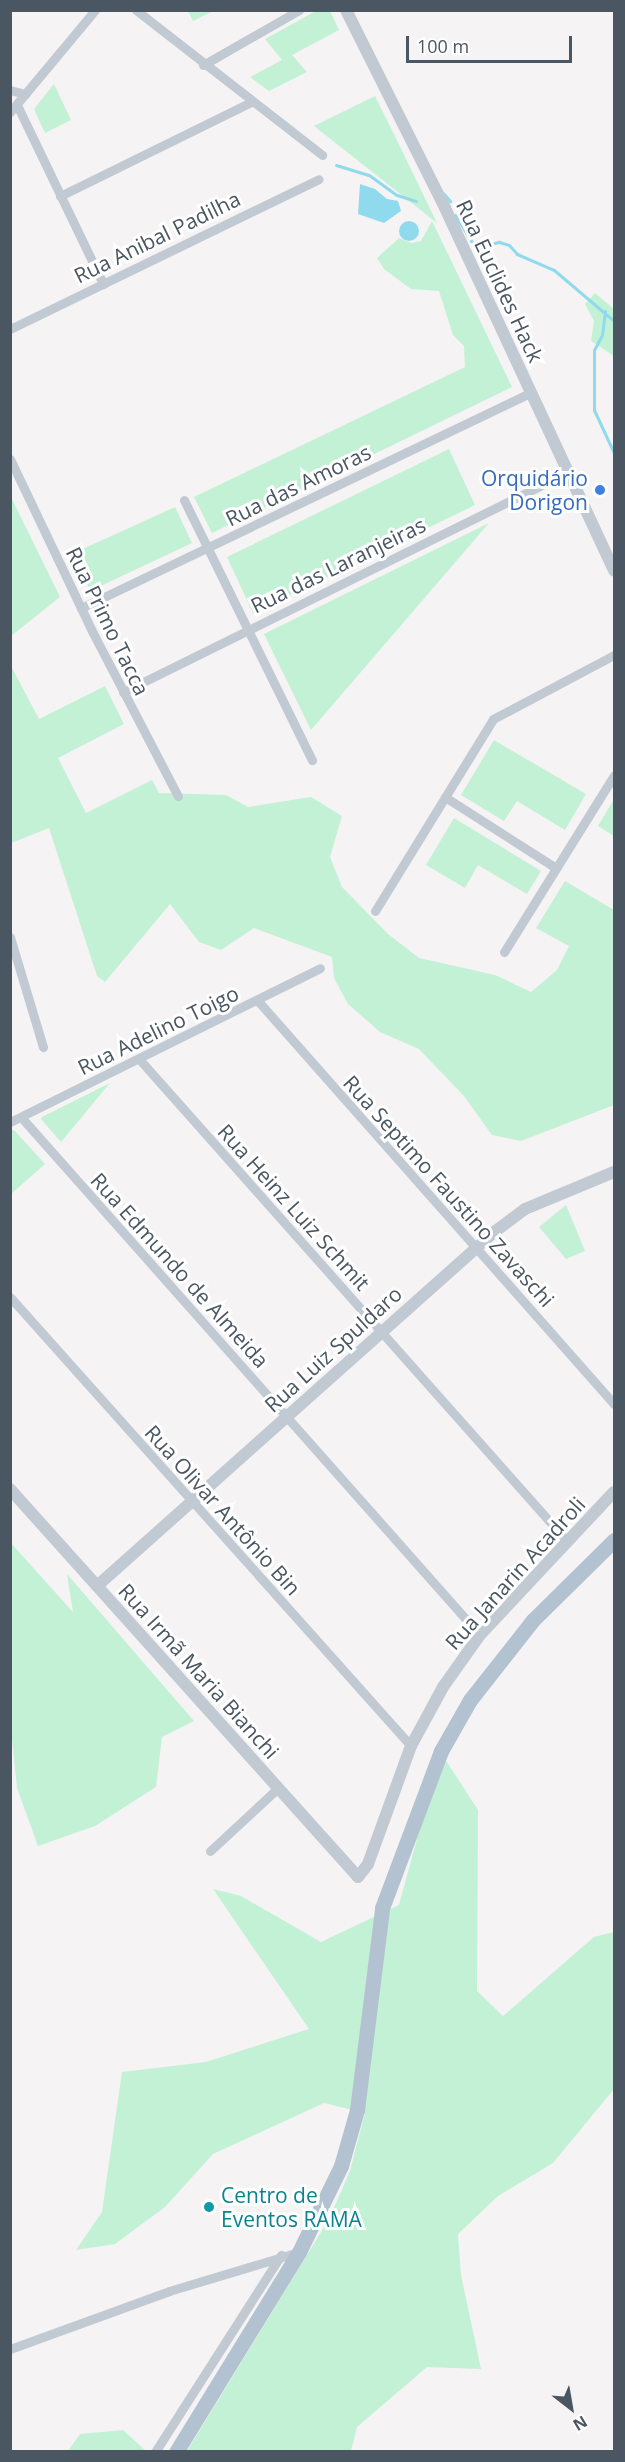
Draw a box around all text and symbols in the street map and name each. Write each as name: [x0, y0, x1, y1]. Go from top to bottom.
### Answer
scale bar: [409, 24, 576, 62]
text: 100 m: [417, 34, 469, 58]
street label: Rua Anibal Padilha: [70, 186, 244, 288]
street label: Rua Euclides Hack: [451, 196, 549, 366]
street label: Rua das Amoras: [221, 439, 375, 531]
place label: Orquidário Dorigon: [481, 465, 588, 515]
marker: Orquidário Dorigon: [593, 483, 607, 497]
street label: Rua das Laranjeiras: [246, 512, 430, 618]
street label: Rua Primo Tacca: [61, 543, 155, 699]
street label: Rua Adelino Toigo: [73, 980, 243, 1080]
street label: Rua Septimo Faustino Zavaschi: [338, 1070, 560, 1312]
street label: Rua Heinz Luiz Schmit: [213, 1119, 375, 1295]
street label: Rua Edmundo de Almeida: [86, 1167, 274, 1373]
street label: Rua Luiz Spuldaro: [259, 1281, 407, 1417]
street label: Rua Olivar Antônio Bin: [140, 1420, 306, 1600]
street label: Rua Janarin Acadroli: [440, 1491, 590, 1655]
street label: Rua Irmã Maria Bianchi: [114, 1578, 284, 1764]
place label: Centro de Eventos RAMA: [221, 2182, 362, 2232]
marker: Centro de Eventos RAMA: [202, 2200, 216, 2214]
north arrow: [541, 2378, 601, 2438]
text: N: [569, 2411, 592, 2436]

